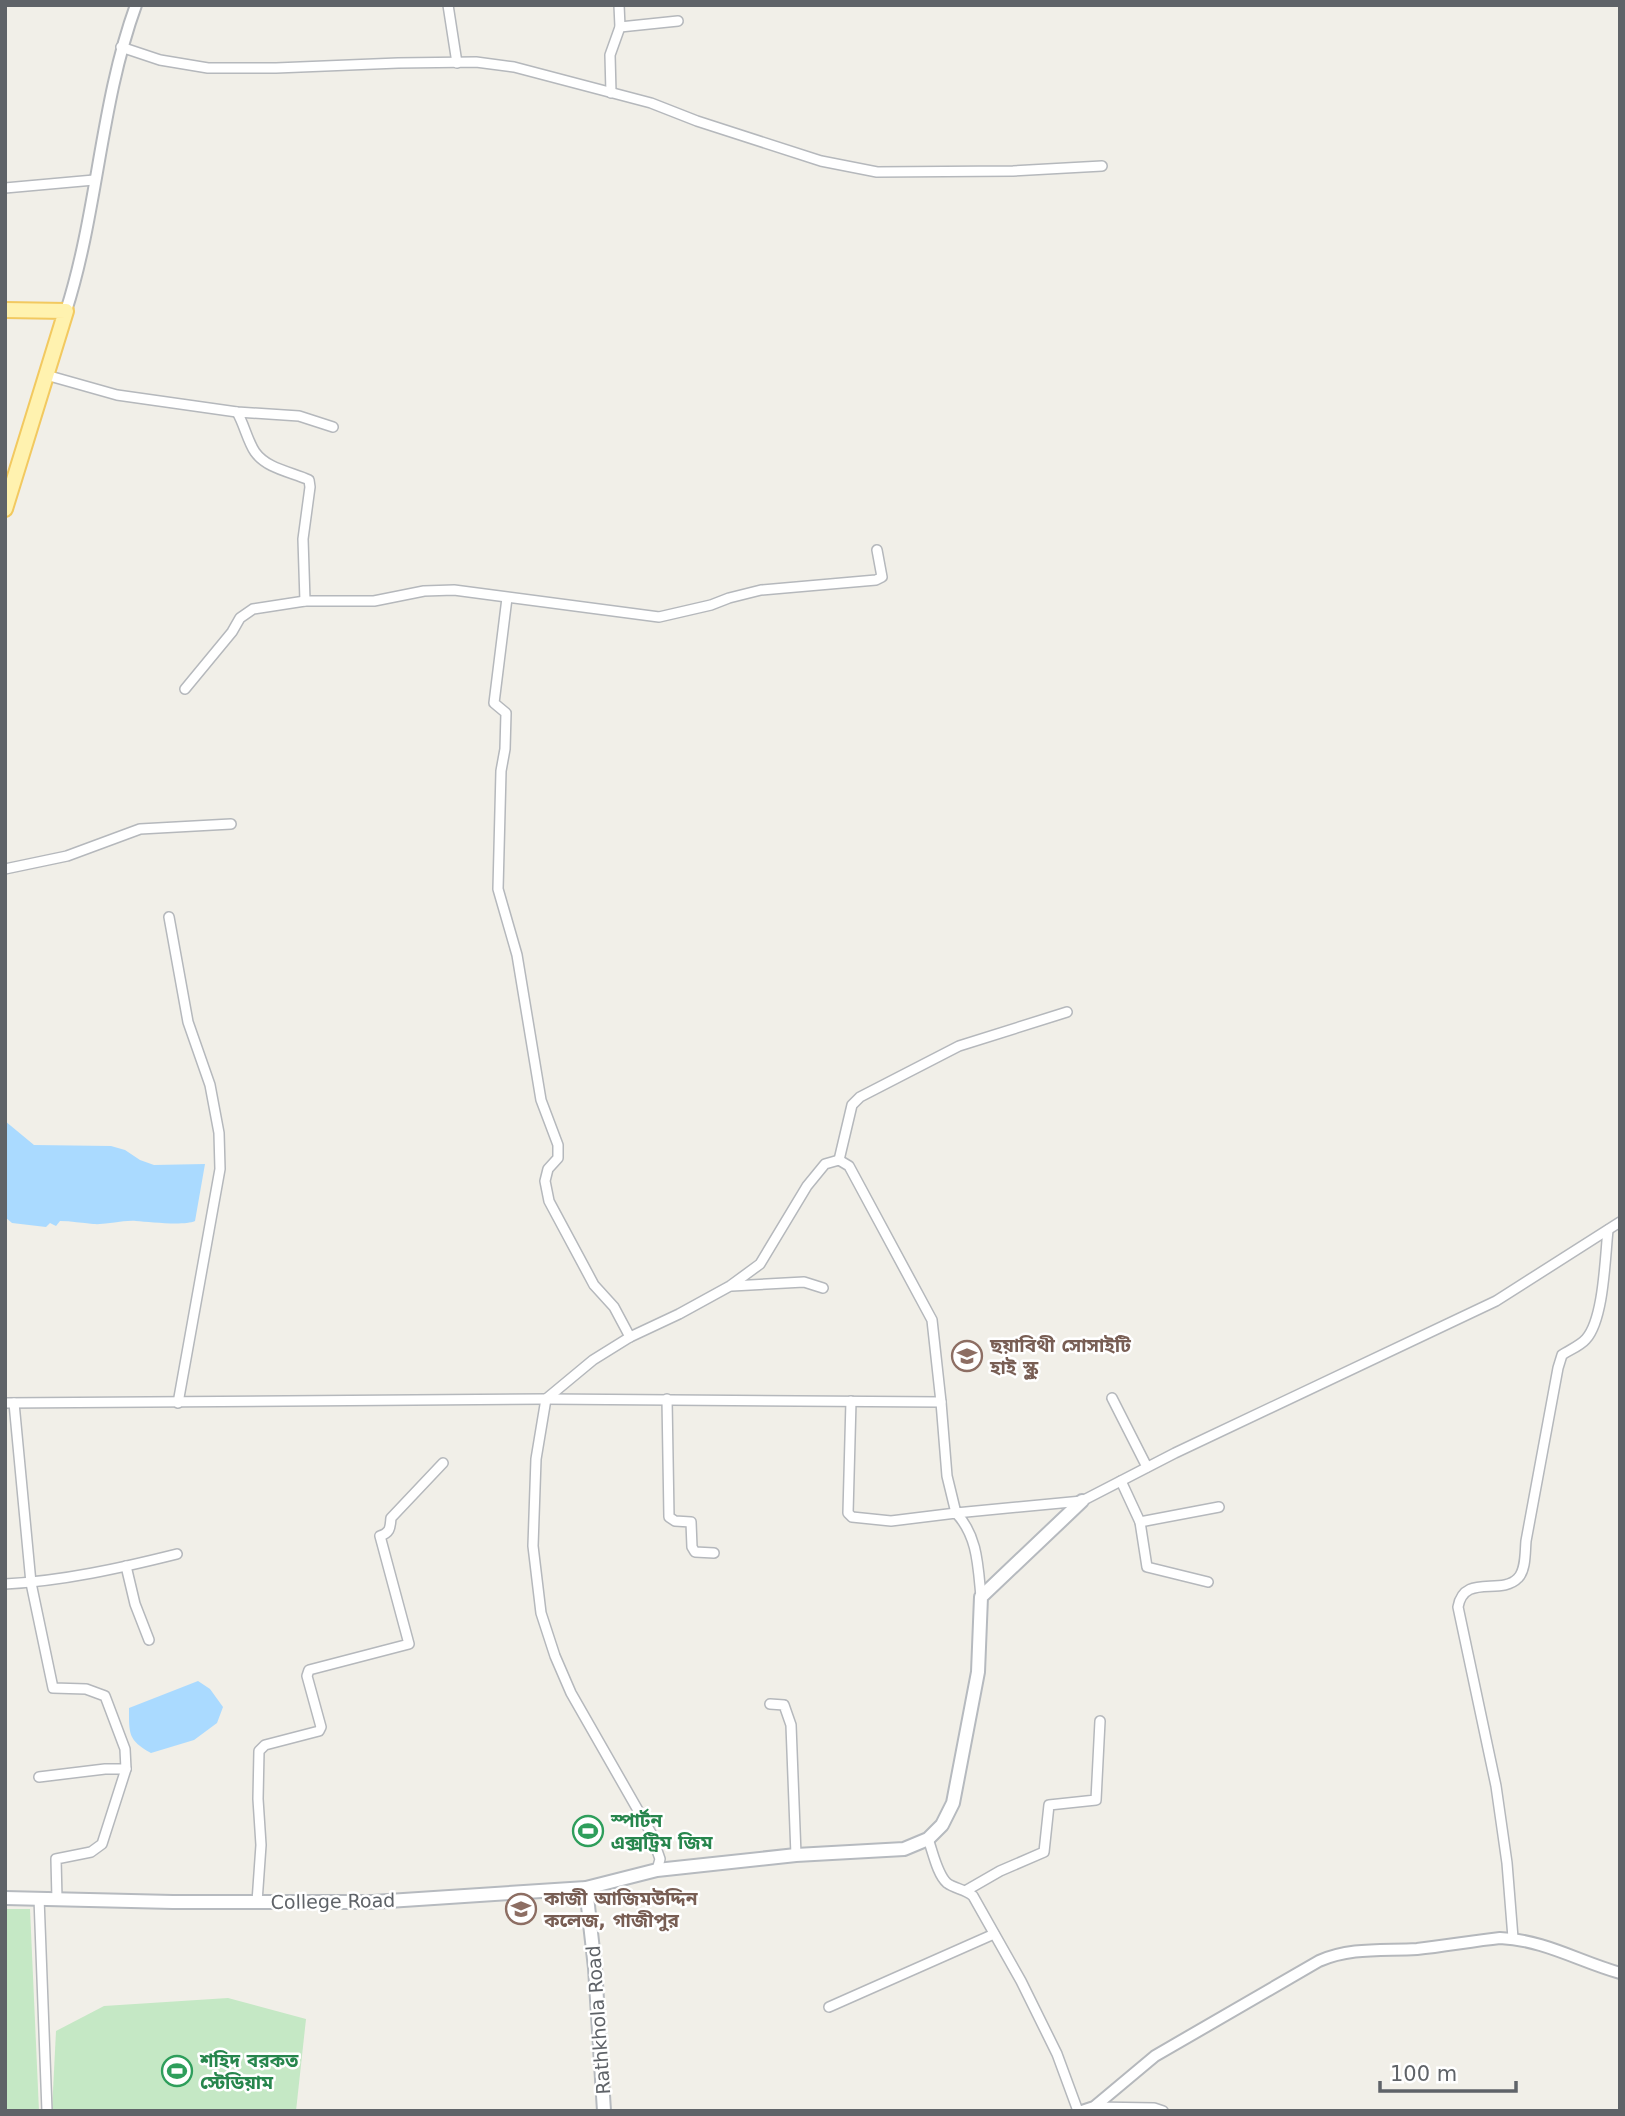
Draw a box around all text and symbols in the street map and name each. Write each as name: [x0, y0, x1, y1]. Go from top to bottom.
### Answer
place label: ছয়াবিথী সোসাইটি হাই স্কুল: [989, 1334, 1131, 1380]
school or university icon: ছয়াবিথী সোসাইটি হাই স্কুল: [950, 1339, 984, 1373]
place label: স্পার্টন এক্সট্রিম জিম: [610, 1808, 714, 1853]
sports icon: স্পার্টন এক্সট্রিম জিম: [571, 1814, 605, 1848]
place label: কাজী আজিমউদ্দিন কলেজ, গাজীপুর: [543, 1887, 699, 1932]
street label: College Road: [271, 1889, 395, 1913]
school or university icon: কাজী আজিমউদ্দিন কলেজ, গাজীপুর: [504, 1892, 538, 1926]
street label: Rathkhola Road: [582, 1945, 614, 2095]
place label: শহিদ বরকত স্টেডিয়াম: [199, 2049, 299, 2093]
scale bar: [1380, 2050, 1516, 2094]
sports icon: শহিদ বরকত স্টেডিয়াম: [160, 2054, 194, 2088]
text: 100 m: [1390, 2062, 1457, 2086]

